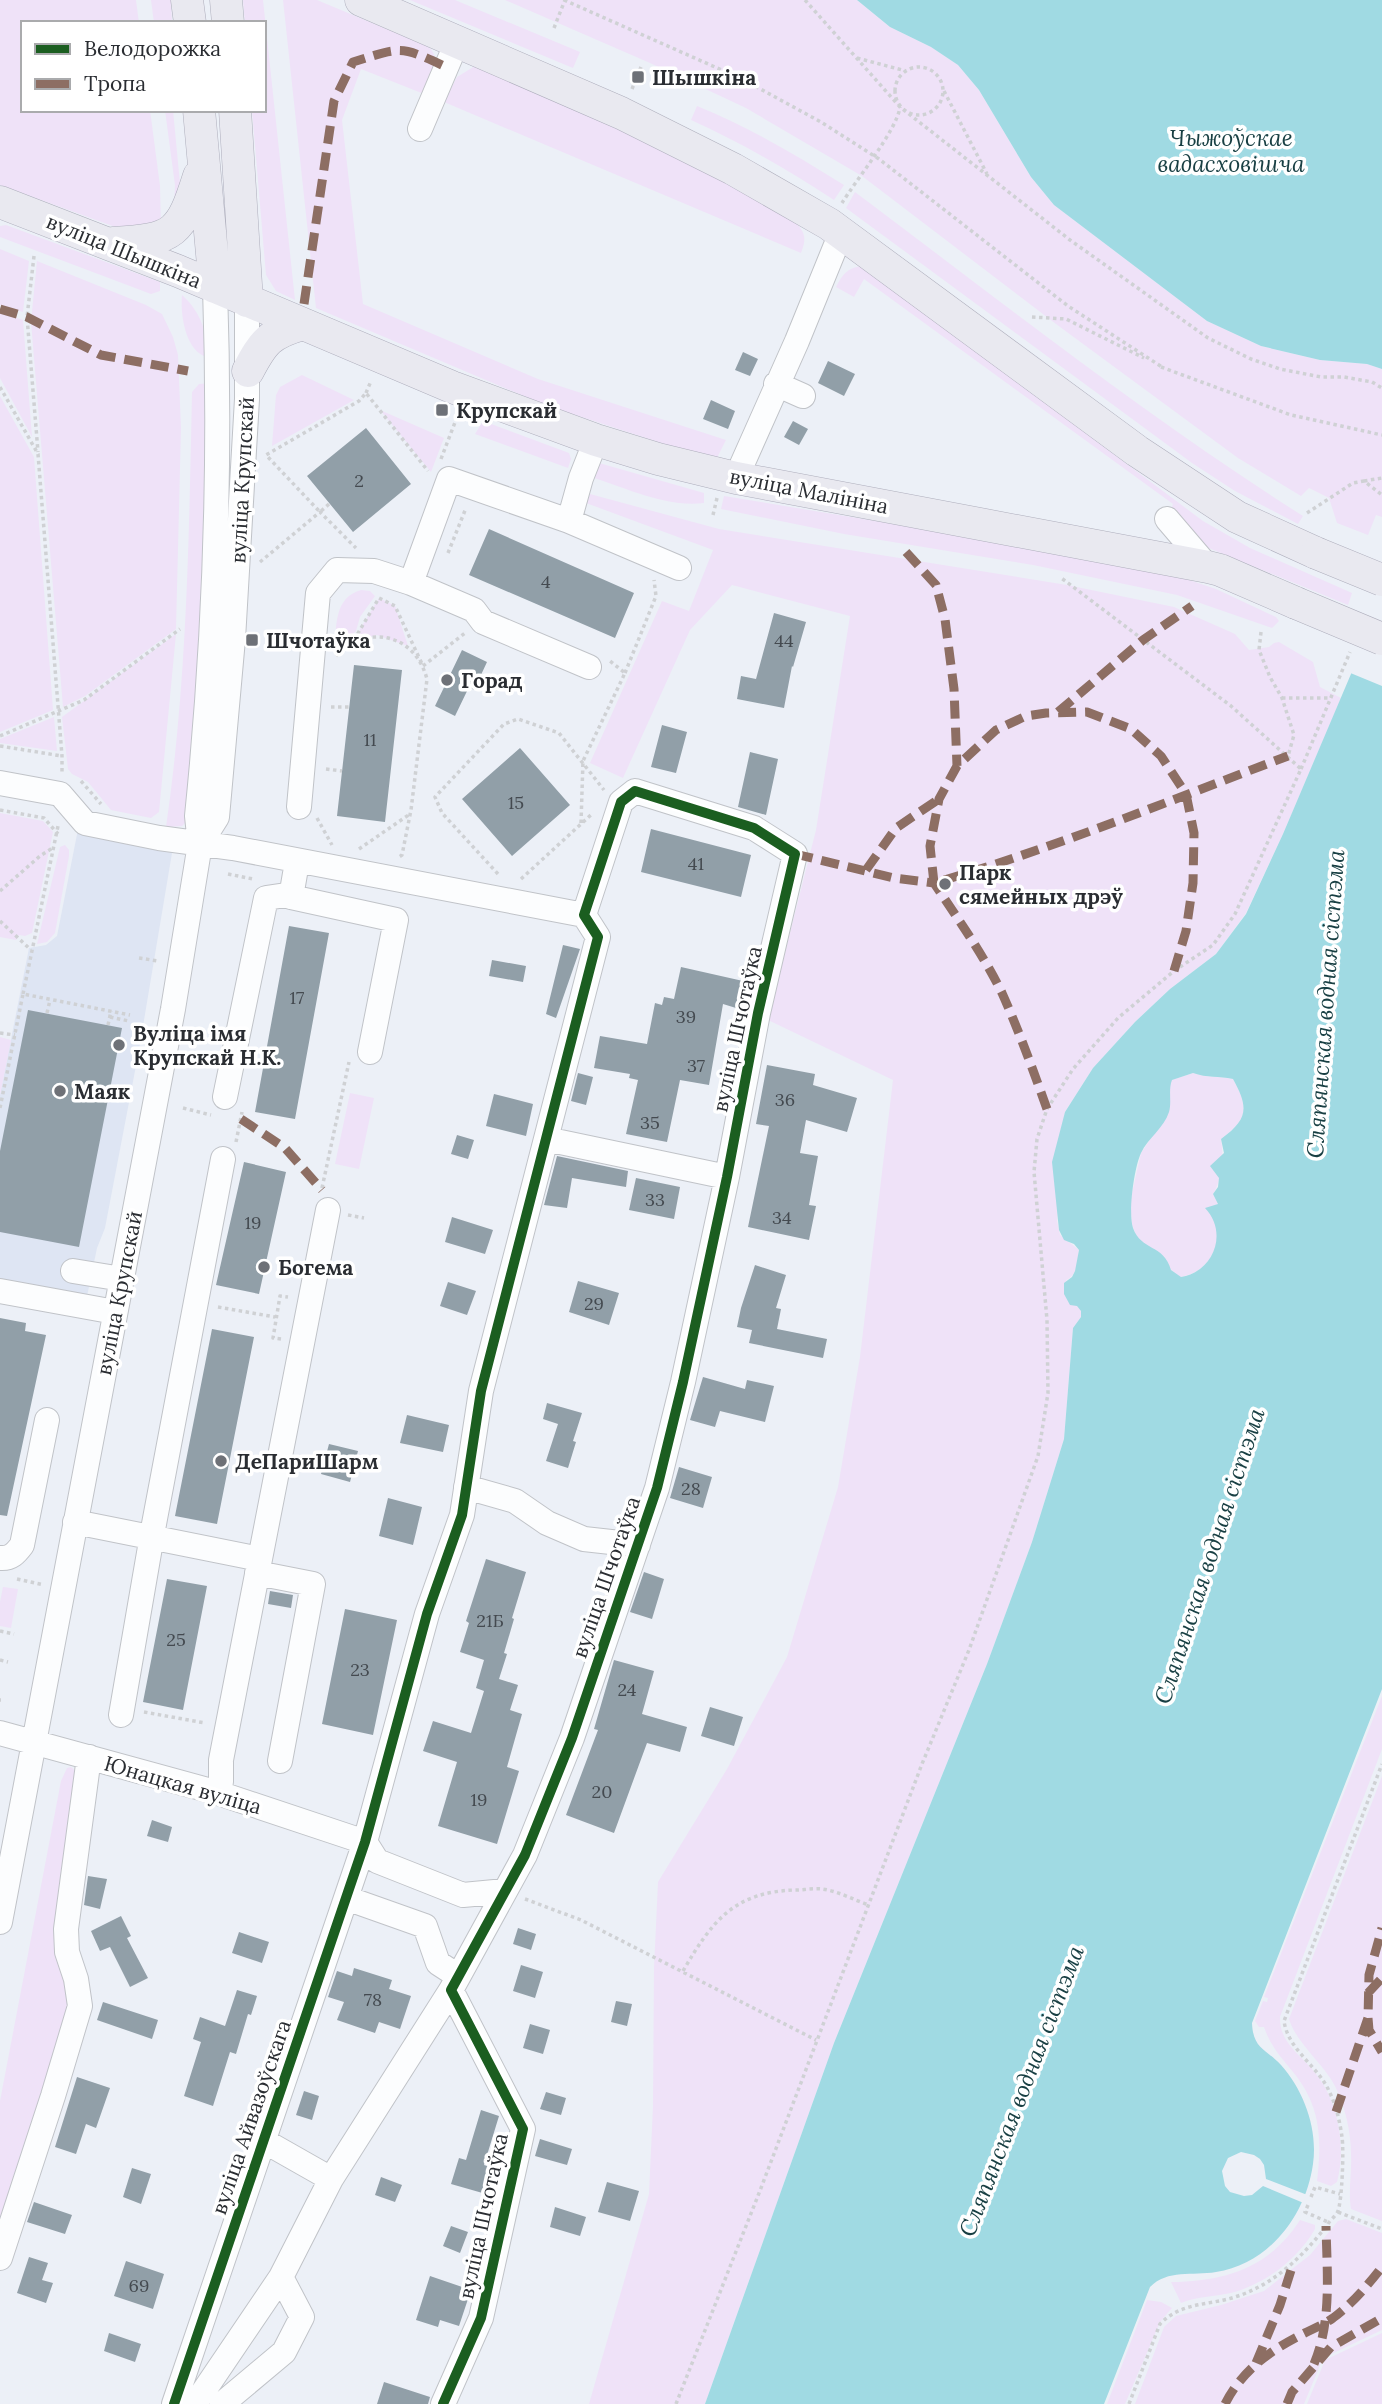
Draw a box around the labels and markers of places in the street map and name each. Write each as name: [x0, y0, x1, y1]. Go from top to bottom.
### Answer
place label: Шышкіна: [652, 64, 756, 91]
marker: Шышкіна: [630, 69, 646, 85]
place label: Крупскай: [456, 397, 557, 424]
marker: Крупскай: [434, 402, 450, 418]
place label: Шчотаўка: [266, 627, 370, 654]
marker: Шчотаўка: [244, 632, 260, 648]
place label: Горад: [461, 667, 523, 694]
marker: Горад: [439, 672, 455, 688]
place label: Парк сямейных дрэў: [959, 859, 1123, 910]
marker: Парк сямейных дрэў: [937, 876, 953, 892]
place label: Вуліца імя Крупскай Н.К.: [133, 1020, 281, 1071]
marker: Вуліца імя Крупскай Н.К.: [111, 1037, 127, 1053]
place label: Маяк: [74, 1078, 131, 1105]
marker: Маяк: [52, 1083, 68, 1099]
place label: Богема: [278, 1254, 353, 1281]
marker: Богема: [256, 1259, 272, 1275]
place label: ДеПариШарм: [235, 1448, 379, 1475]
marker: ДеПариШарм: [213, 1453, 229, 1469]

